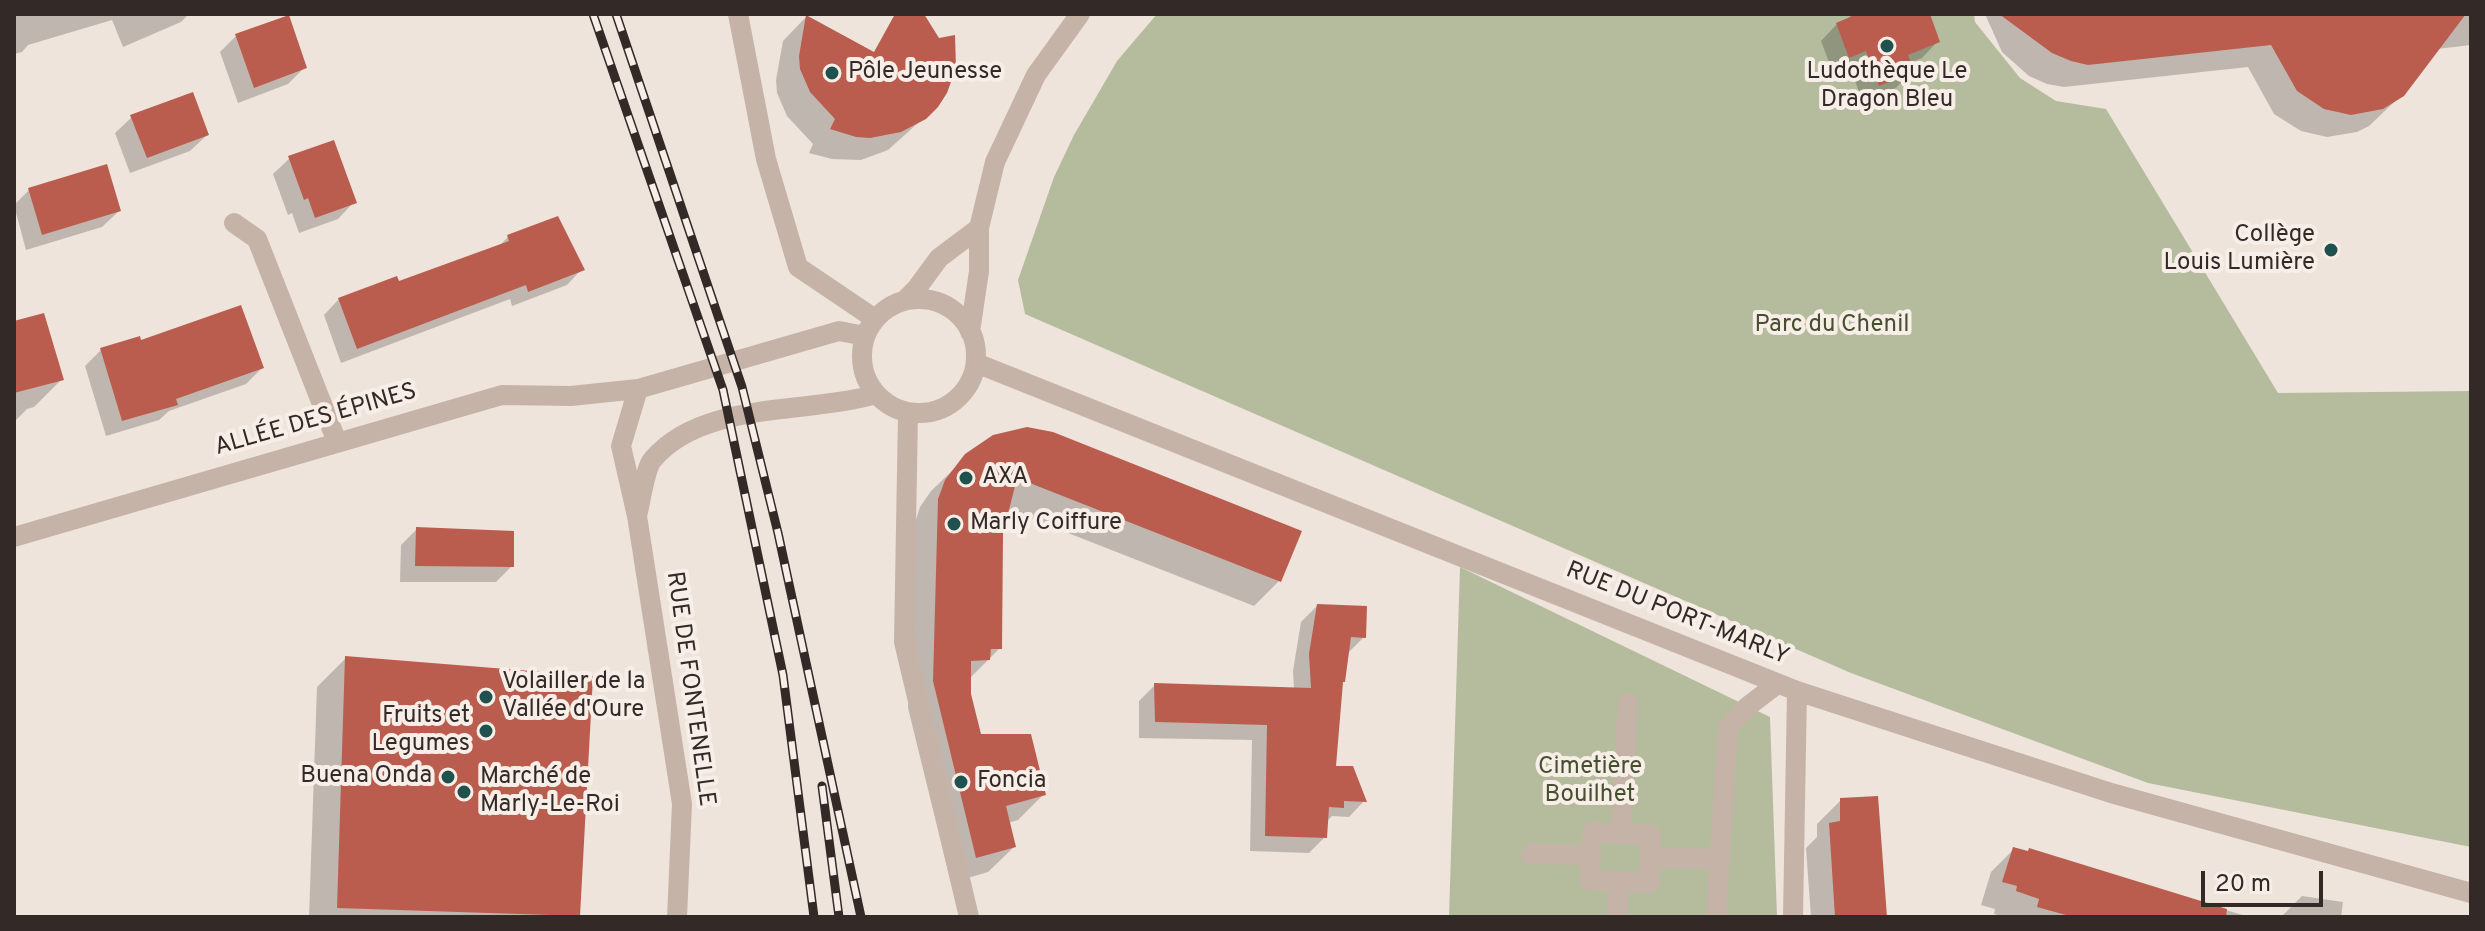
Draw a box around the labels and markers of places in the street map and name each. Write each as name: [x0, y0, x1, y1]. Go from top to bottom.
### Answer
marker: Ludothèque Le Dragon Bleu: [1878, 37, 1896, 55]
place label: Pôle Jeunesse: [848, 59, 1002, 87]
place label: Ludothèque Le Dragon Bleu: [1807, 59, 1967, 115]
marker: Pôle Jeunesse: [823, 64, 841, 82]
place label: Collège Louis Lumière: [2164, 222, 2315, 278]
marker: Collège Louis Lumière: [2322, 241, 2340, 259]
place label: AXA: [982, 464, 1028, 492]
marker: AXA: [957, 469, 975, 487]
place label: Marly Coiffure: [970, 510, 1122, 538]
marker: Marly Coiffure: [945, 515, 963, 533]
place label: Volailler de la Vallée d'Oure: [502, 669, 645, 725]
marker: Volailler de la Vallée d'Oure: [477, 688, 495, 706]
place label: Fruits et Legumes: [371, 703, 470, 759]
marker: Fruits et Legumes: [477, 722, 495, 740]
place label: Buena Onda: [300, 763, 432, 791]
place label: Marché de Marly-Le-Roi: [480, 764, 620, 820]
marker: Buena Onda: [439, 768, 457, 786]
place label: Foncia: [977, 768, 1046, 796]
marker: Foncia: [952, 773, 970, 791]
marker: Marché de Marly-Le-Roi: [455, 783, 473, 801]

